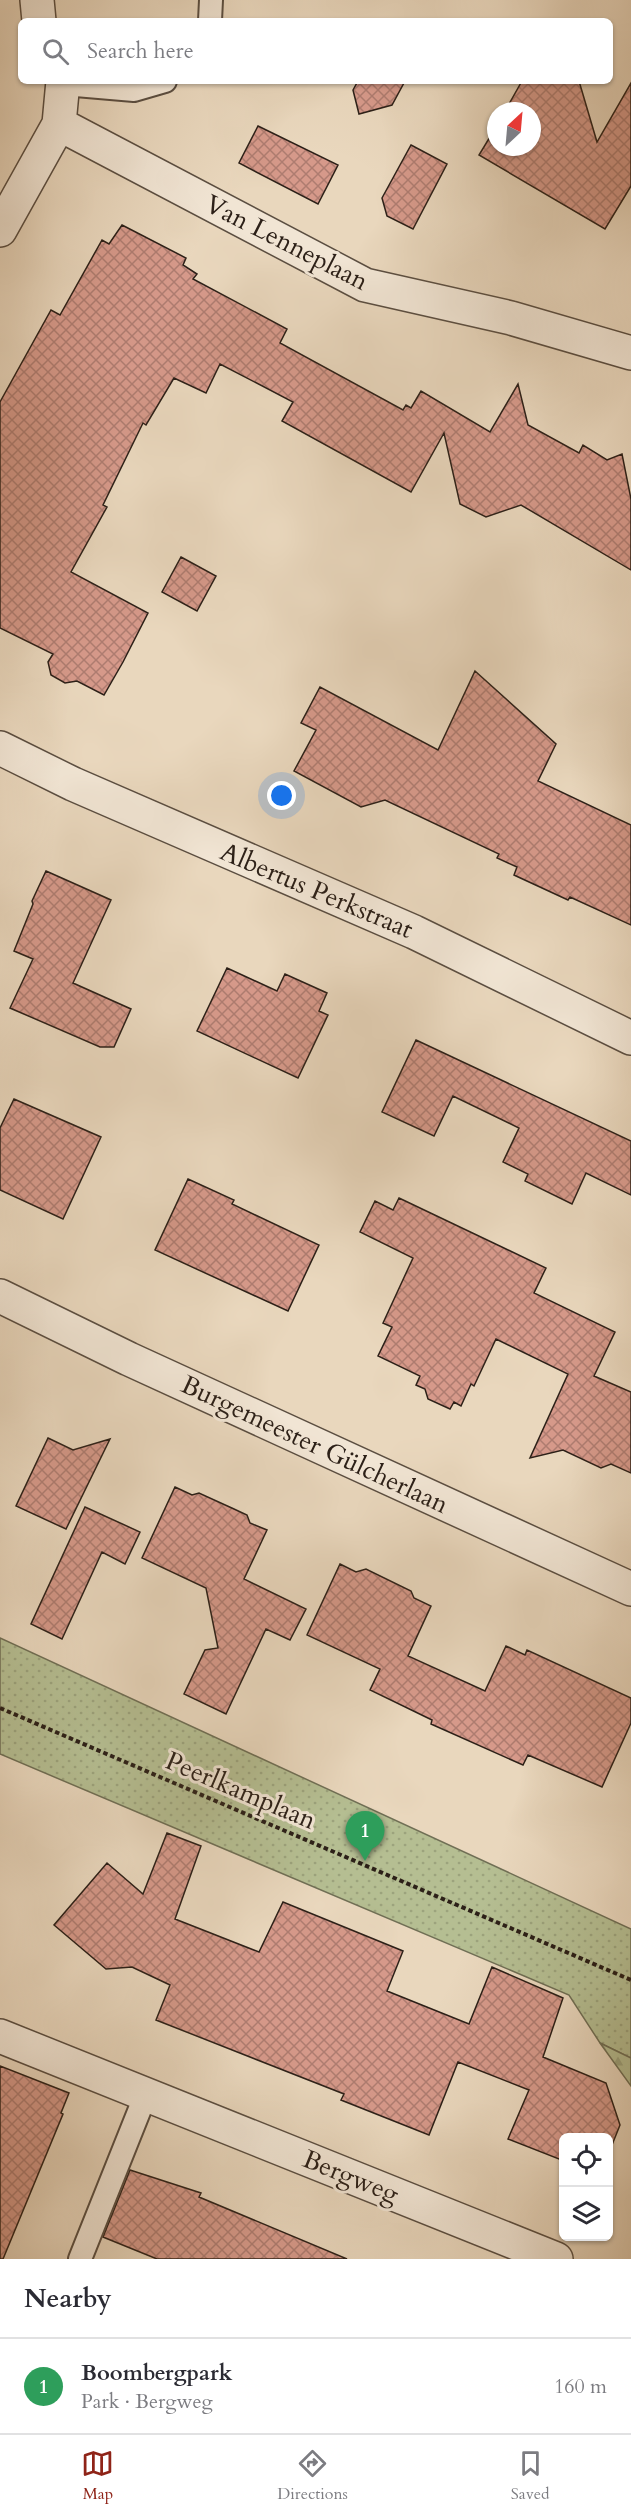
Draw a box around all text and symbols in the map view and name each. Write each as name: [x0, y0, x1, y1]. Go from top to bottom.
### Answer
search box: [18, 18, 613, 84]
icon: search: [39, 35, 72, 68]
text: Search here: [87, 36, 194, 66]
north arrow: [487, 102, 541, 156]
street label: Van Lenneplaan: [199, 186, 375, 299]
your location: [267, 781, 296, 810]
street label: Albertus Perkstraat: [215, 834, 419, 947]
street label: Burgemeester Gülcherlaan: [175, 1367, 454, 1522]
street label: Peerlkamplaan: [160, 1743, 321, 1838]
pin: 1: [346, 1812, 385, 1861]
map controls: [559, 2133, 613, 2241]
button: locate: [559, 2133, 613, 2187]
street label: Bergweg: [298, 2141, 404, 2212]
button: layers: [559, 2187, 613, 2241]
text: Nearby: [24, 2281, 112, 2316]
text: Boombergpark: [81, 2358, 233, 2388]
text: 1: [38, 2373, 49, 2400]
text: 160 m: [554, 2373, 607, 2400]
text: Park · Bergweg: [81, 2388, 213, 2415]
tab: Map: [81, 2447, 114, 2505]
tab: Directions: [277, 2447, 348, 2505]
tab: Saved: [511, 2447, 550, 2505]

